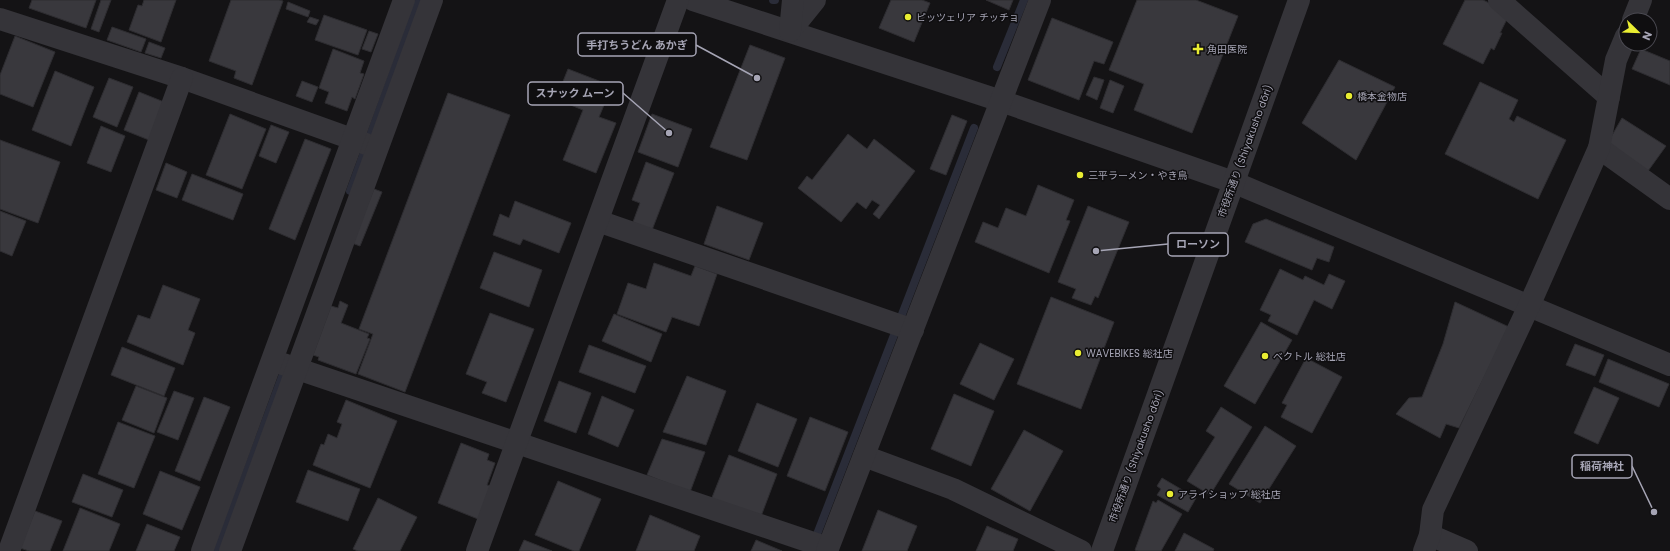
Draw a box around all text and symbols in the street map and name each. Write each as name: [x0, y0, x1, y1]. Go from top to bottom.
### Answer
place label: ピッツェリア チッチョ: [916, 10, 1019, 25]
marker: ピッツェリア チッチョ: [903, 12, 913, 22]
north arrow: [1618, 12, 1658, 52]
text: N: [1638, 29, 1656, 43]
callout: 手打ちうどん あかぎ: [578, 33, 696, 56]
text: 手打ちうどん あかぎ: [586, 37, 688, 53]
place label: 角田医院: [1207, 42, 1247, 57]
marker: 角田医院: [1192, 43, 1204, 55]
callout: スナック ムーン: [528, 82, 623, 105]
street label: 市役所通り (Shiyakusho dōri): [1214, 82, 1276, 220]
text: スナック ムーン: [536, 85, 614, 101]
place label: 橋本金物店: [1357, 89, 1407, 104]
marker: 橋本金物店: [1344, 91, 1354, 101]
place label: 三平ラーメン・やき鳥: [1088, 168, 1188, 183]
marker: 三平ラーメン・やき鳥: [1075, 170, 1085, 180]
callout: ローソン: [1168, 233, 1228, 256]
text: ローソン: [1176, 236, 1220, 252]
place label: WAVEBIKES 総社店: [1086, 346, 1173, 361]
marker: WAVEBIKES 総社店: [1073, 348, 1083, 358]
place label: ベクトル 総社店: [1273, 349, 1346, 364]
marker: ベクトル 総社店: [1260, 351, 1270, 361]
street label: 市役所通り (Shiyakusho dōri): [1105, 387, 1167, 525]
callout: 稲荷神社: [1572, 455, 1632, 478]
text: 稲荷神社: [1580, 458, 1624, 474]
place label: アライショップ 総社店: [1178, 487, 1281, 502]
marker: アライショップ 総社店: [1165, 489, 1175, 499]

